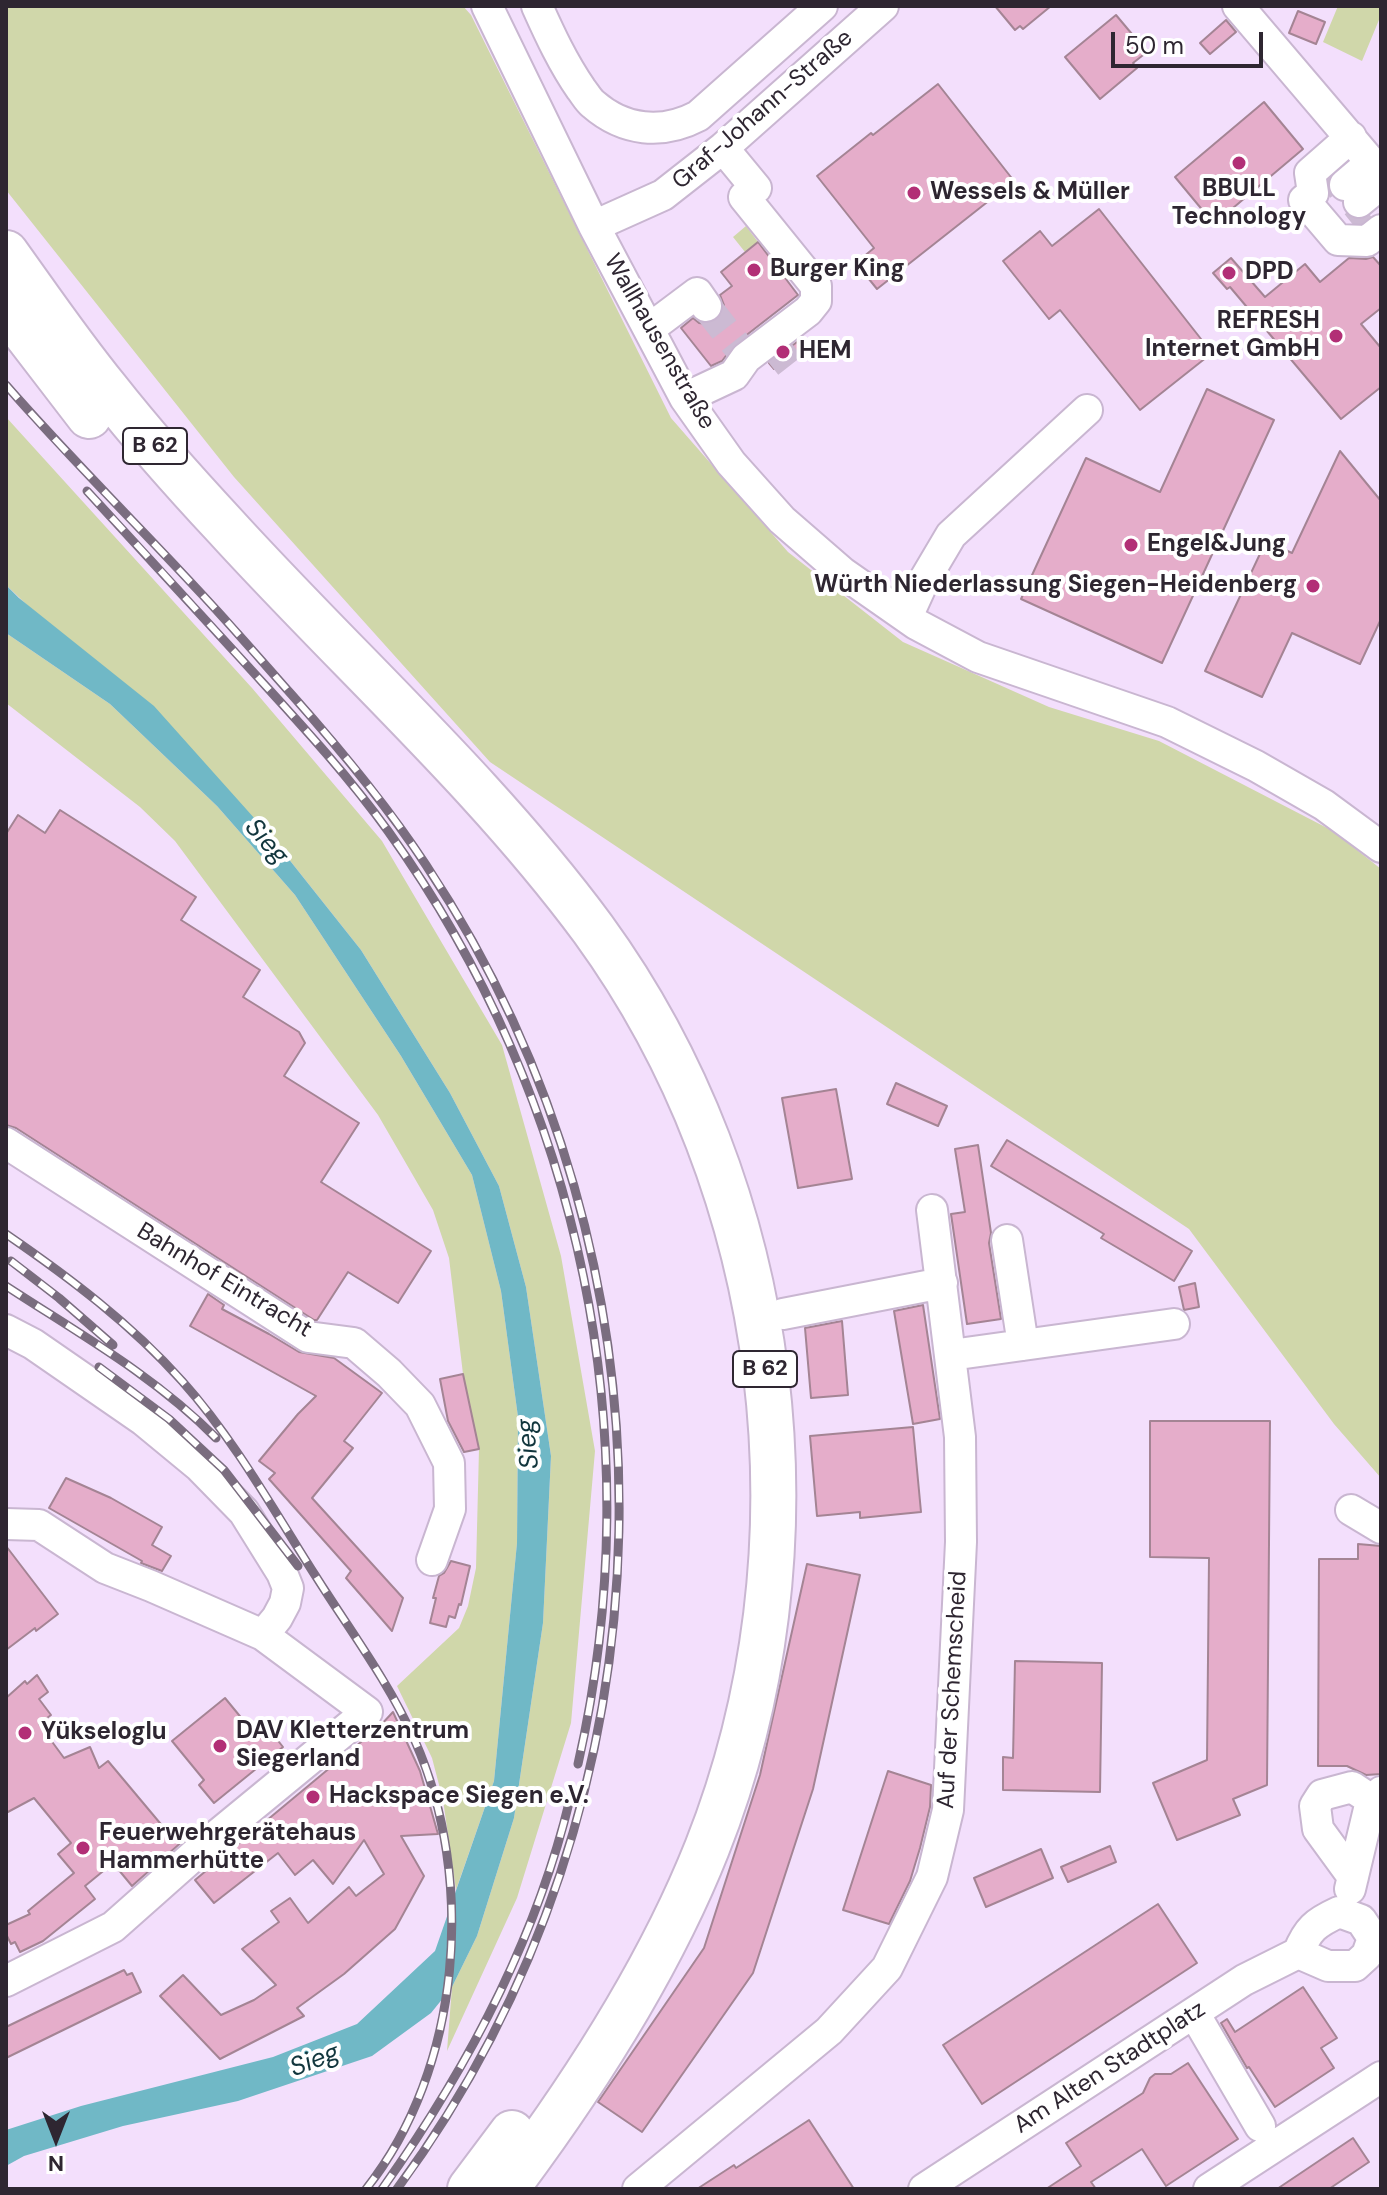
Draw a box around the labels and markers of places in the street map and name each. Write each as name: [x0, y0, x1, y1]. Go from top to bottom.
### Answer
marker: BBULL Technology: [1230, 154, 1248, 172]
place label: BBULL Technology: [1172, 176, 1306, 232]
place label: Wessels & Müller: [930, 179, 1130, 207]
marker: Wessels & Müller: [905, 184, 923, 202]
place label: Burger King: [770, 256, 905, 284]
place label: DPD: [1245, 259, 1294, 287]
marker: Burger King: [745, 261, 763, 279]
marker: DPD: [1220, 264, 1238, 282]
place label: REFRESH Internet GmbH: [1145, 308, 1320, 364]
marker: REFRESH Internet GmbH: [1327, 327, 1345, 345]
place label: HEM: [799, 338, 851, 366]
marker: HEM: [774, 343, 792, 361]
place label: Engel&Jung: [1147, 531, 1286, 559]
marker: Engel&Jung: [1122, 536, 1140, 554]
place label: Würth Niederlassung Siegen-Heidenberg: [814, 572, 1297, 600]
marker: Würth Niederlassung Siegen-Heidenberg: [1304, 577, 1322, 595]
place label: DAV Kletterzentrum Siegerland: [236, 1718, 469, 1774]
place label: Yükseloglu: [41, 1719, 167, 1747]
marker: Yükseloglu: [16, 1724, 34, 1742]
marker: DAV Kletterzentrum Siegerland: [211, 1737, 229, 1755]
place label: Hackspace Siegen e.V.: [329, 1783, 589, 1811]
marker: Hackspace Siegen e.V.: [304, 1788, 322, 1806]
place label: Feuerwehrgerätehaus Hammerhütte: [99, 1820, 356, 1876]
marker: Feuerwehrgerätehaus Hammerhütte: [74, 1839, 92, 1857]

